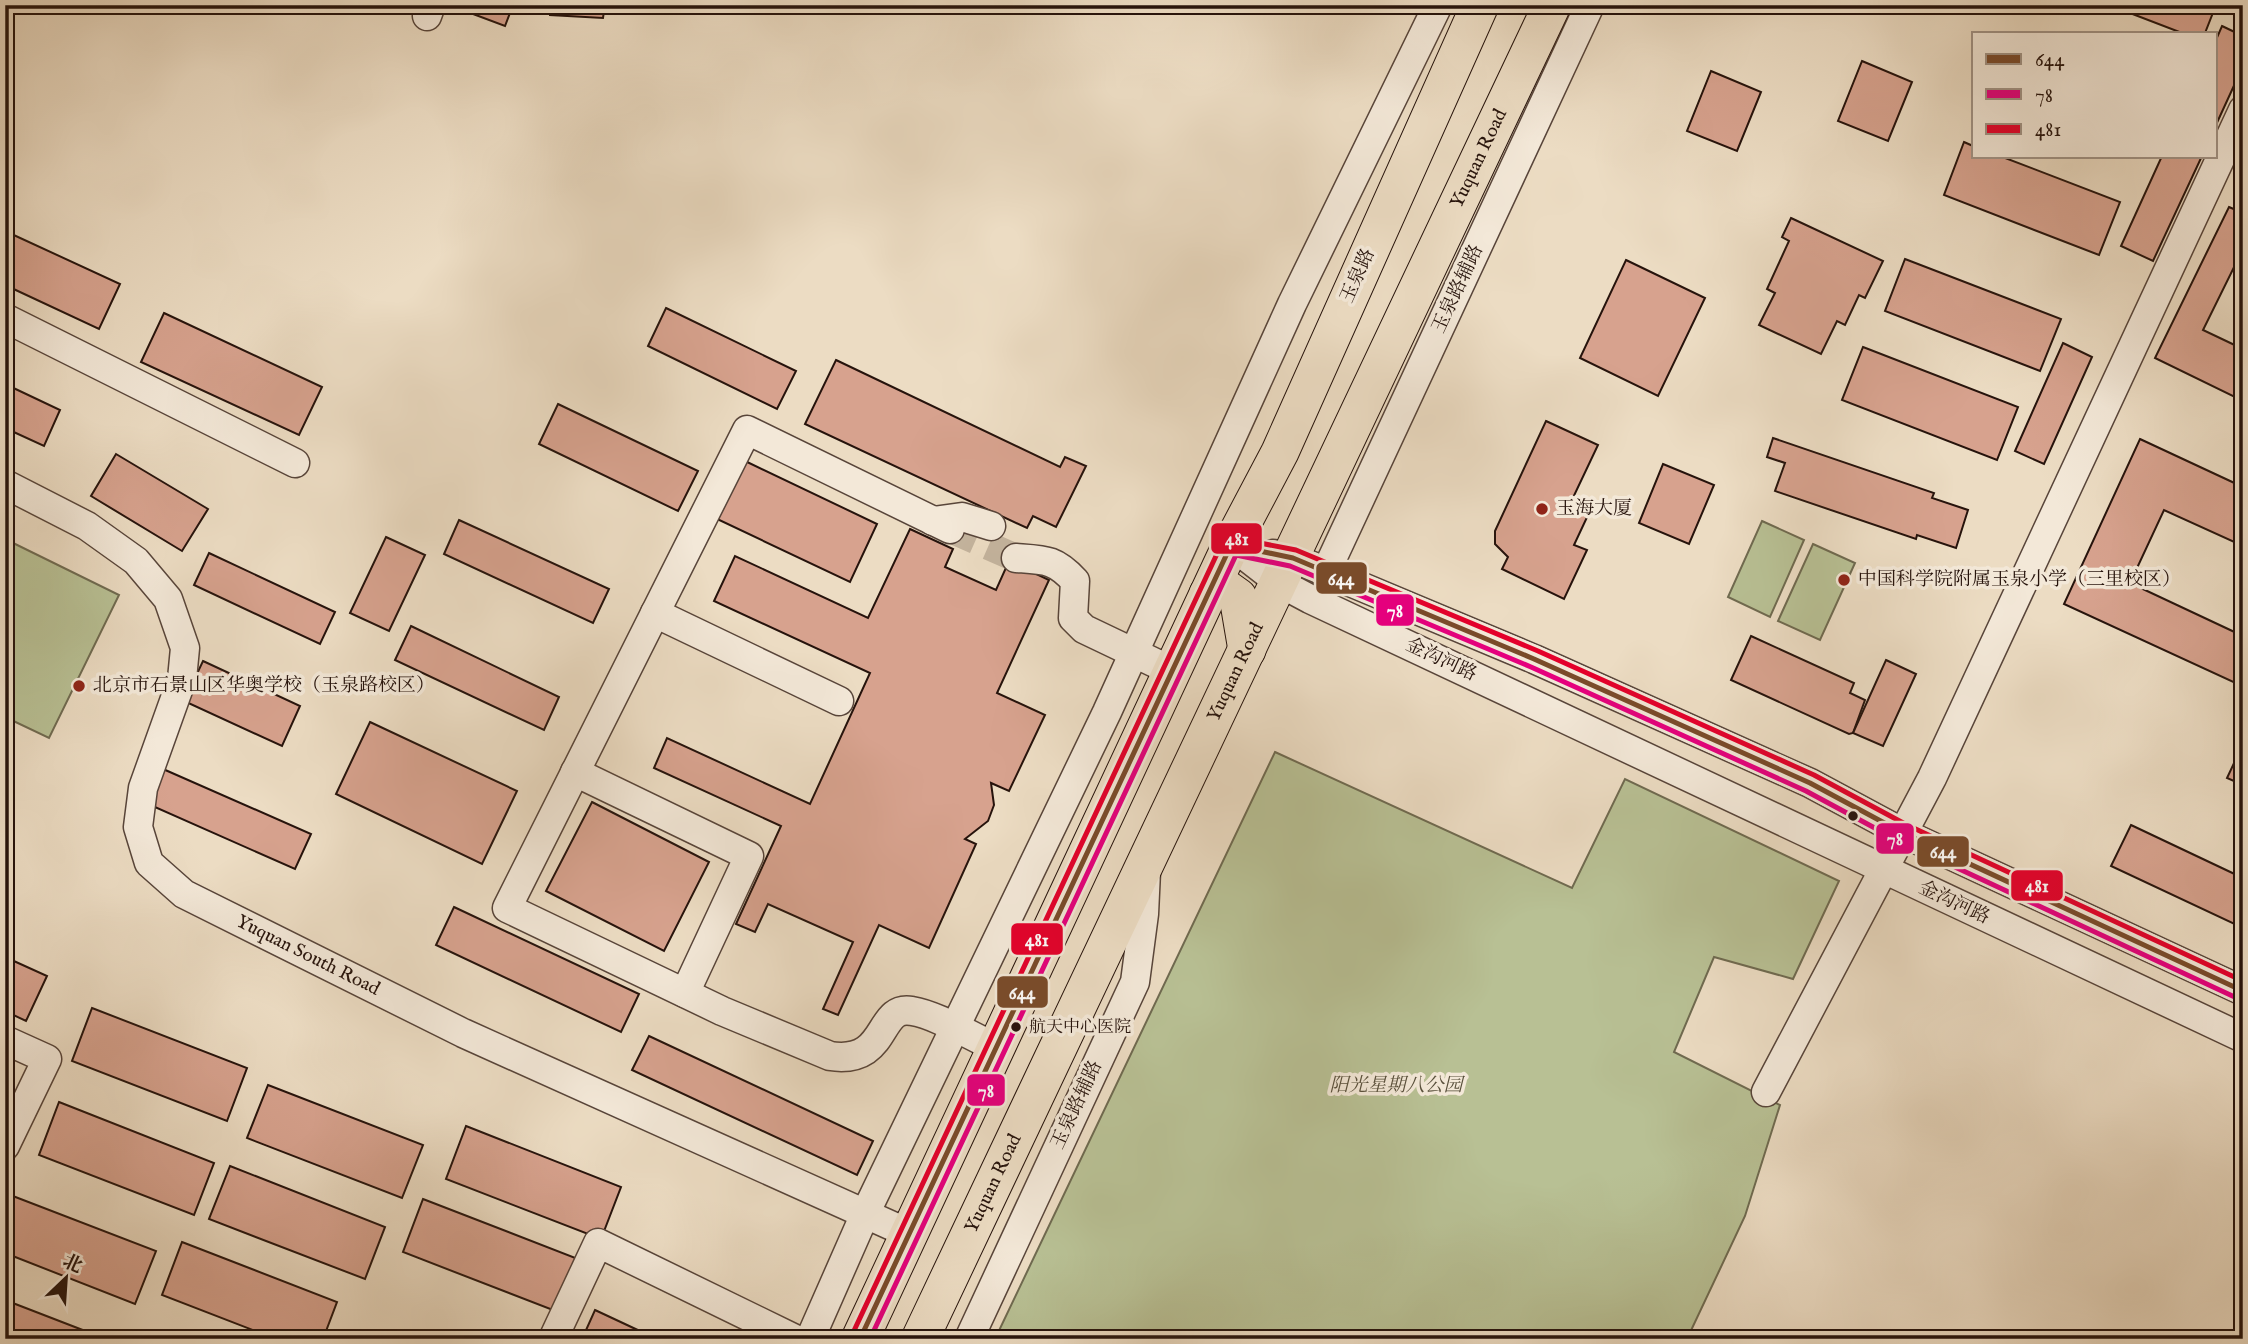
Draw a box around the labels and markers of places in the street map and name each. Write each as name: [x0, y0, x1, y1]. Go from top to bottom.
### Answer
place label: 玉海大厦: [1556, 497, 1632, 521]
marker: 玉海大厦: [1534, 501, 1550, 517]
place label: 中国科学院附属玉泉小学（三里校区）: [1858, 568, 2181, 592]
marker: 中国科学院附属玉泉小学（三里校区）: [1836, 572, 1852, 588]
place label: 北京市石景山区华奥学校（玉泉路校区）: [93, 674, 435, 698]
marker: 北京市石景山区华奥学校（玉泉路校区）: [71, 678, 87, 694]
unlabelled marker: [1846, 809, 1860, 823]
place label: 航天中心医院: [1029, 1017, 1131, 1038]
marker: 航天中心医院: [1009, 1020, 1023, 1034]

